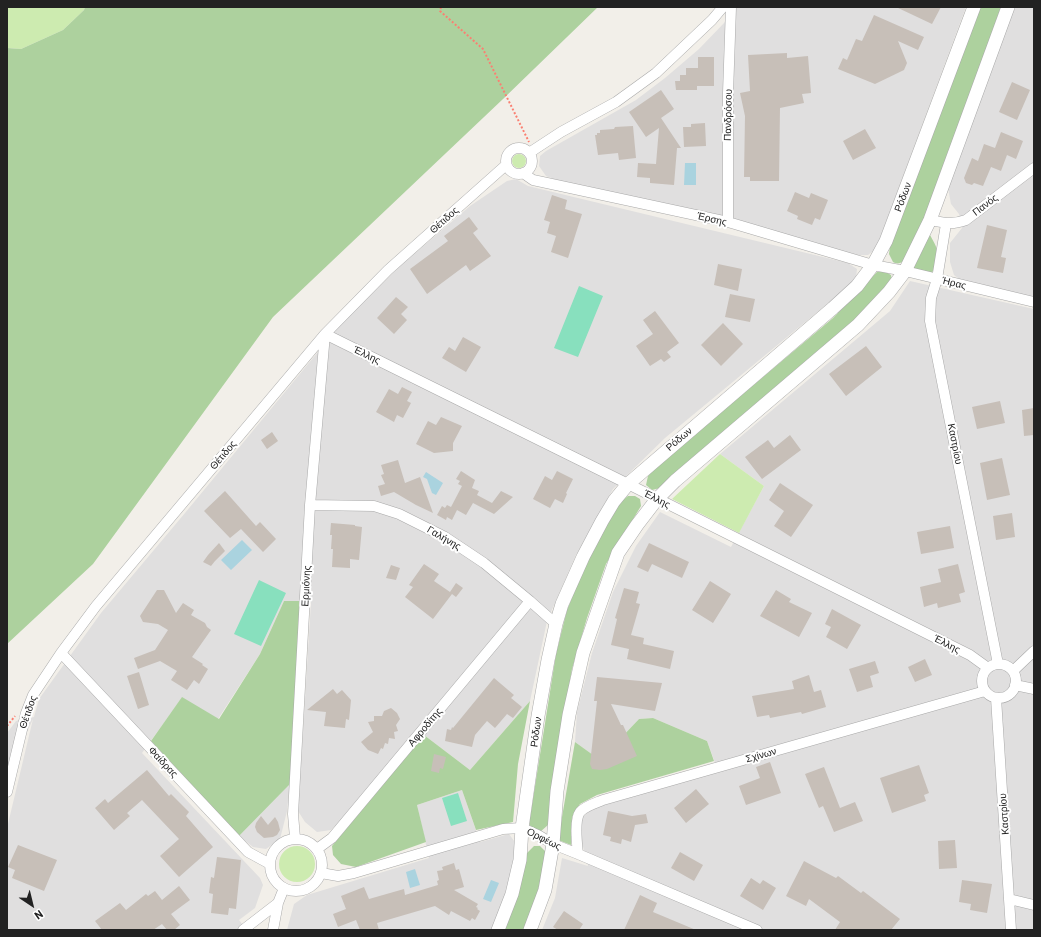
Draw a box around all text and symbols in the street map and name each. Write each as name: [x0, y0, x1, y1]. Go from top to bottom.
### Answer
street label: Πανδρόσου: [722, 89, 734, 141]
street label: Ρόδων: [892, 181, 914, 213]
street label: Πανός: [970, 192, 1000, 218]
street label: Θέτιδος: [427, 204, 461, 236]
street label: Έρσης: [696, 210, 728, 228]
street label: Ήρας: [941, 274, 967, 292]
street label: Έλλης: [352, 343, 382, 367]
street label: Καστρίου: [945, 423, 965, 465]
street label: Ρόδων: [663, 425, 695, 453]
street label: Θέτιδος: [207, 438, 239, 472]
street label: Έλλης: [642, 487, 672, 511]
street label: Γαλήνης: [425, 523, 463, 553]
street label: Ερμιόνης: [299, 565, 313, 607]
street label: Έλλης: [932, 632, 962, 656]
street label: Θέτιδος: [17, 694, 39, 730]
street label: Αφροδίτης: [405, 705, 445, 749]
street label: Ρόδων: [528, 716, 544, 748]
street label: Φαίδρας: [146, 744, 180, 780]
street label: Σχίνων: [744, 745, 778, 765]
street label: Καστρίου: [997, 793, 1011, 835]
street label: Ορφέως: [525, 825, 563, 853]
north arrow: [12, 885, 52, 925]
text: N: [32, 908, 46, 923]

